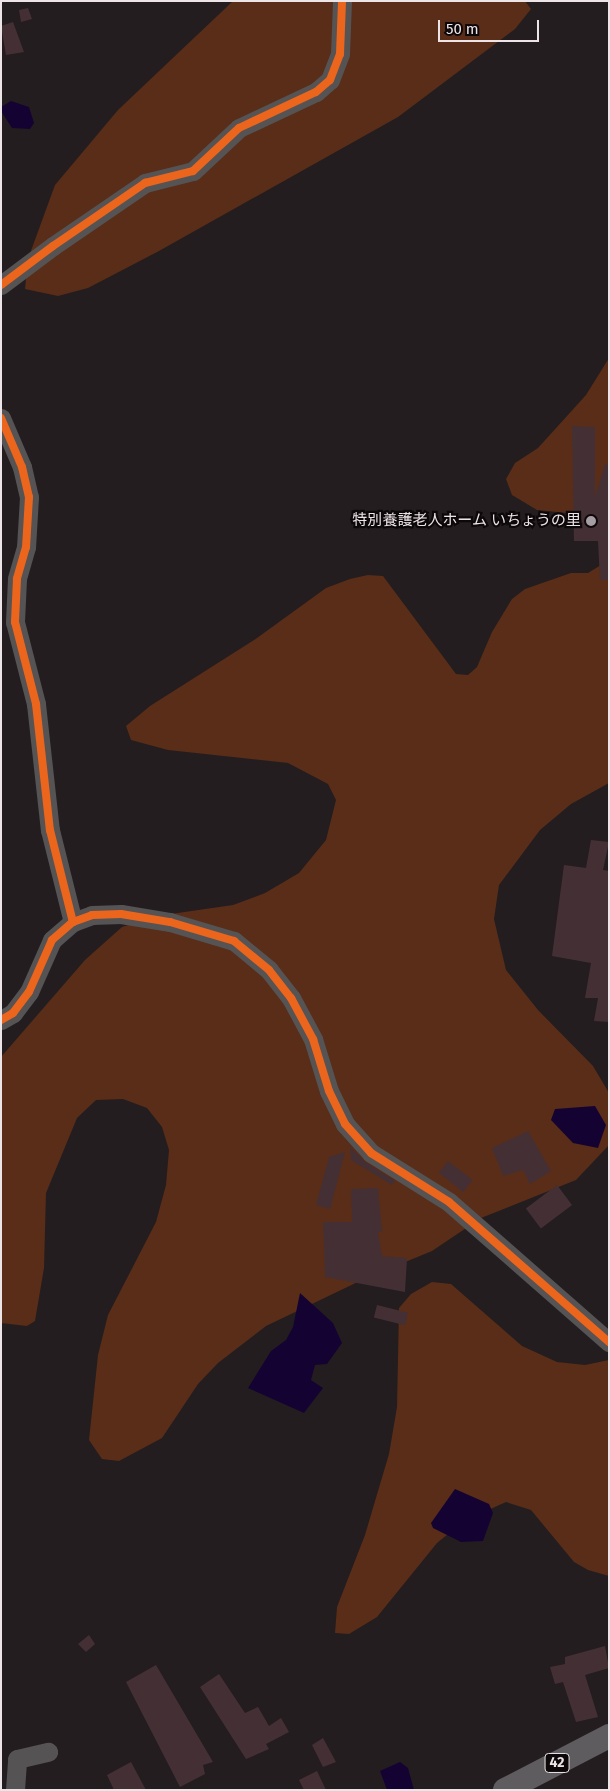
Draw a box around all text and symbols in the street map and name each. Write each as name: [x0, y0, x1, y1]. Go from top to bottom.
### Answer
scale bar: [440, 10, 541, 42]
text: 50 m: [446, 20, 479, 38]
place label: 特別養護老人ホーム いちょうの里: [352, 512, 581, 530]
marker: 特別養護老人ホーム いちょうの里: [585, 515, 597, 527]
road number: 42: [544, 1752, 570, 1775]

